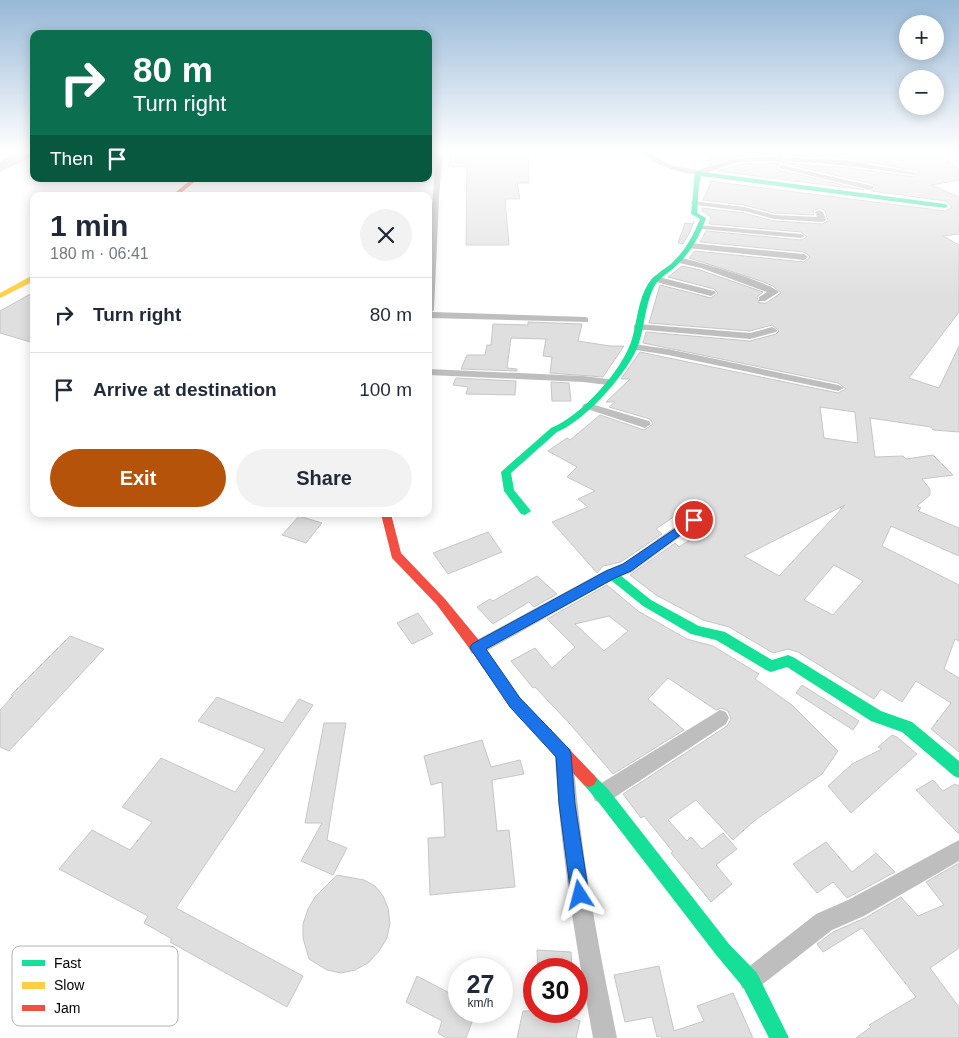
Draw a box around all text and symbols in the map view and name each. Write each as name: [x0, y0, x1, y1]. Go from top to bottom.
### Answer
map controls: [899, 15, 944, 115]
button: +: [899, 15, 944, 60]
icon: right: [50, 50, 115, 115]
text: 80 m: [133, 50, 213, 89]
button: −: [899, 70, 944, 115]
text: Turn right: [133, 91, 226, 116]
icon: arrive: [103, 145, 131, 173]
text: Then: [50, 148, 93, 169]
text: 1 min: [50, 209, 128, 242]
button: close: [360, 209, 412, 261]
text: 180 m · 06:41: [50, 245, 149, 262]
icon: right: [50, 301, 78, 329]
text: Turn right: [93, 304, 181, 325]
text: 80 m: [370, 304, 412, 325]
icon: arrive: [50, 376, 78, 404]
text: Arrive at destination: [93, 379, 277, 400]
text: 100 m: [359, 379, 412, 400]
button: Exit: [50, 449, 226, 507]
button: Share: [236, 449, 412, 507]
pin: [673, 499, 715, 541]
icon: arrive: [680, 506, 708, 534]
position arrow: [553, 868, 605, 920]
legend: [12, 946, 178, 1026]
text: Fast: [54, 955, 81, 971]
speed limit sign: 30: [523, 958, 588, 1023]
text: 27: [467, 970, 494, 998]
text: Slow: [54, 977, 85, 993]
text: km/h: [467, 996, 494, 1010]
text: Jam: [54, 1000, 80, 1016]

